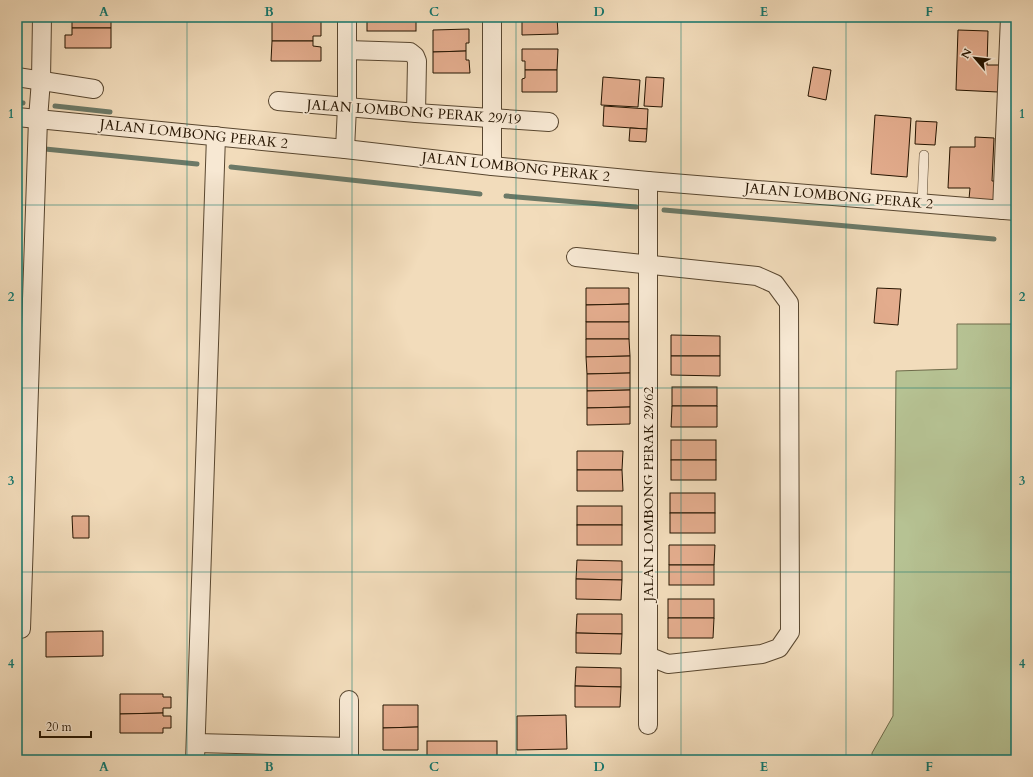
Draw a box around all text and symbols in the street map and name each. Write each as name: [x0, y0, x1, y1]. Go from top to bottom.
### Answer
text: A: [99, 3, 109, 21]
text: B: [264, 3, 274, 21]
text: C: [429, 3, 439, 21]
text: D: [593, 3, 605, 21]
text: E: [760, 3, 768, 21]
text: F: [925, 3, 933, 21]
north arrow: [955, 38, 995, 78]
text: N: [958, 45, 976, 61]
street label: JALAN LOMBONG PERAK 29/19: [304, 95, 522, 129]
text: 1: [8, 105, 14, 123]
text: 1: [1019, 105, 1025, 123]
street label: JALAN LOMBONG PERAK 2: [97, 114, 289, 153]
street label: JALAN LOMBONG PERAK 2: [419, 147, 611, 186]
street label: JALAN LOMBONG PERAK 2: [742, 178, 934, 214]
text: 2: [8, 288, 15, 306]
text: 2: [1019, 288, 1026, 306]
street label: JALAN LOMBONG PERAK 29/62: [639, 387, 658, 603]
text: 3: [8, 472, 15, 490]
text: 3: [1019, 472, 1026, 490]
text: 4: [8, 655, 15, 673]
text: 4: [1019, 655, 1026, 673]
scale bar: [40, 713, 91, 739]
text: 20 m: [46, 719, 73, 735]
text: A: [99, 758, 109, 776]
text: B: [264, 758, 274, 776]
text: C: [429, 758, 439, 776]
text: D: [593, 758, 605, 776]
text: E: [760, 758, 768, 776]
text: F: [925, 758, 933, 776]

